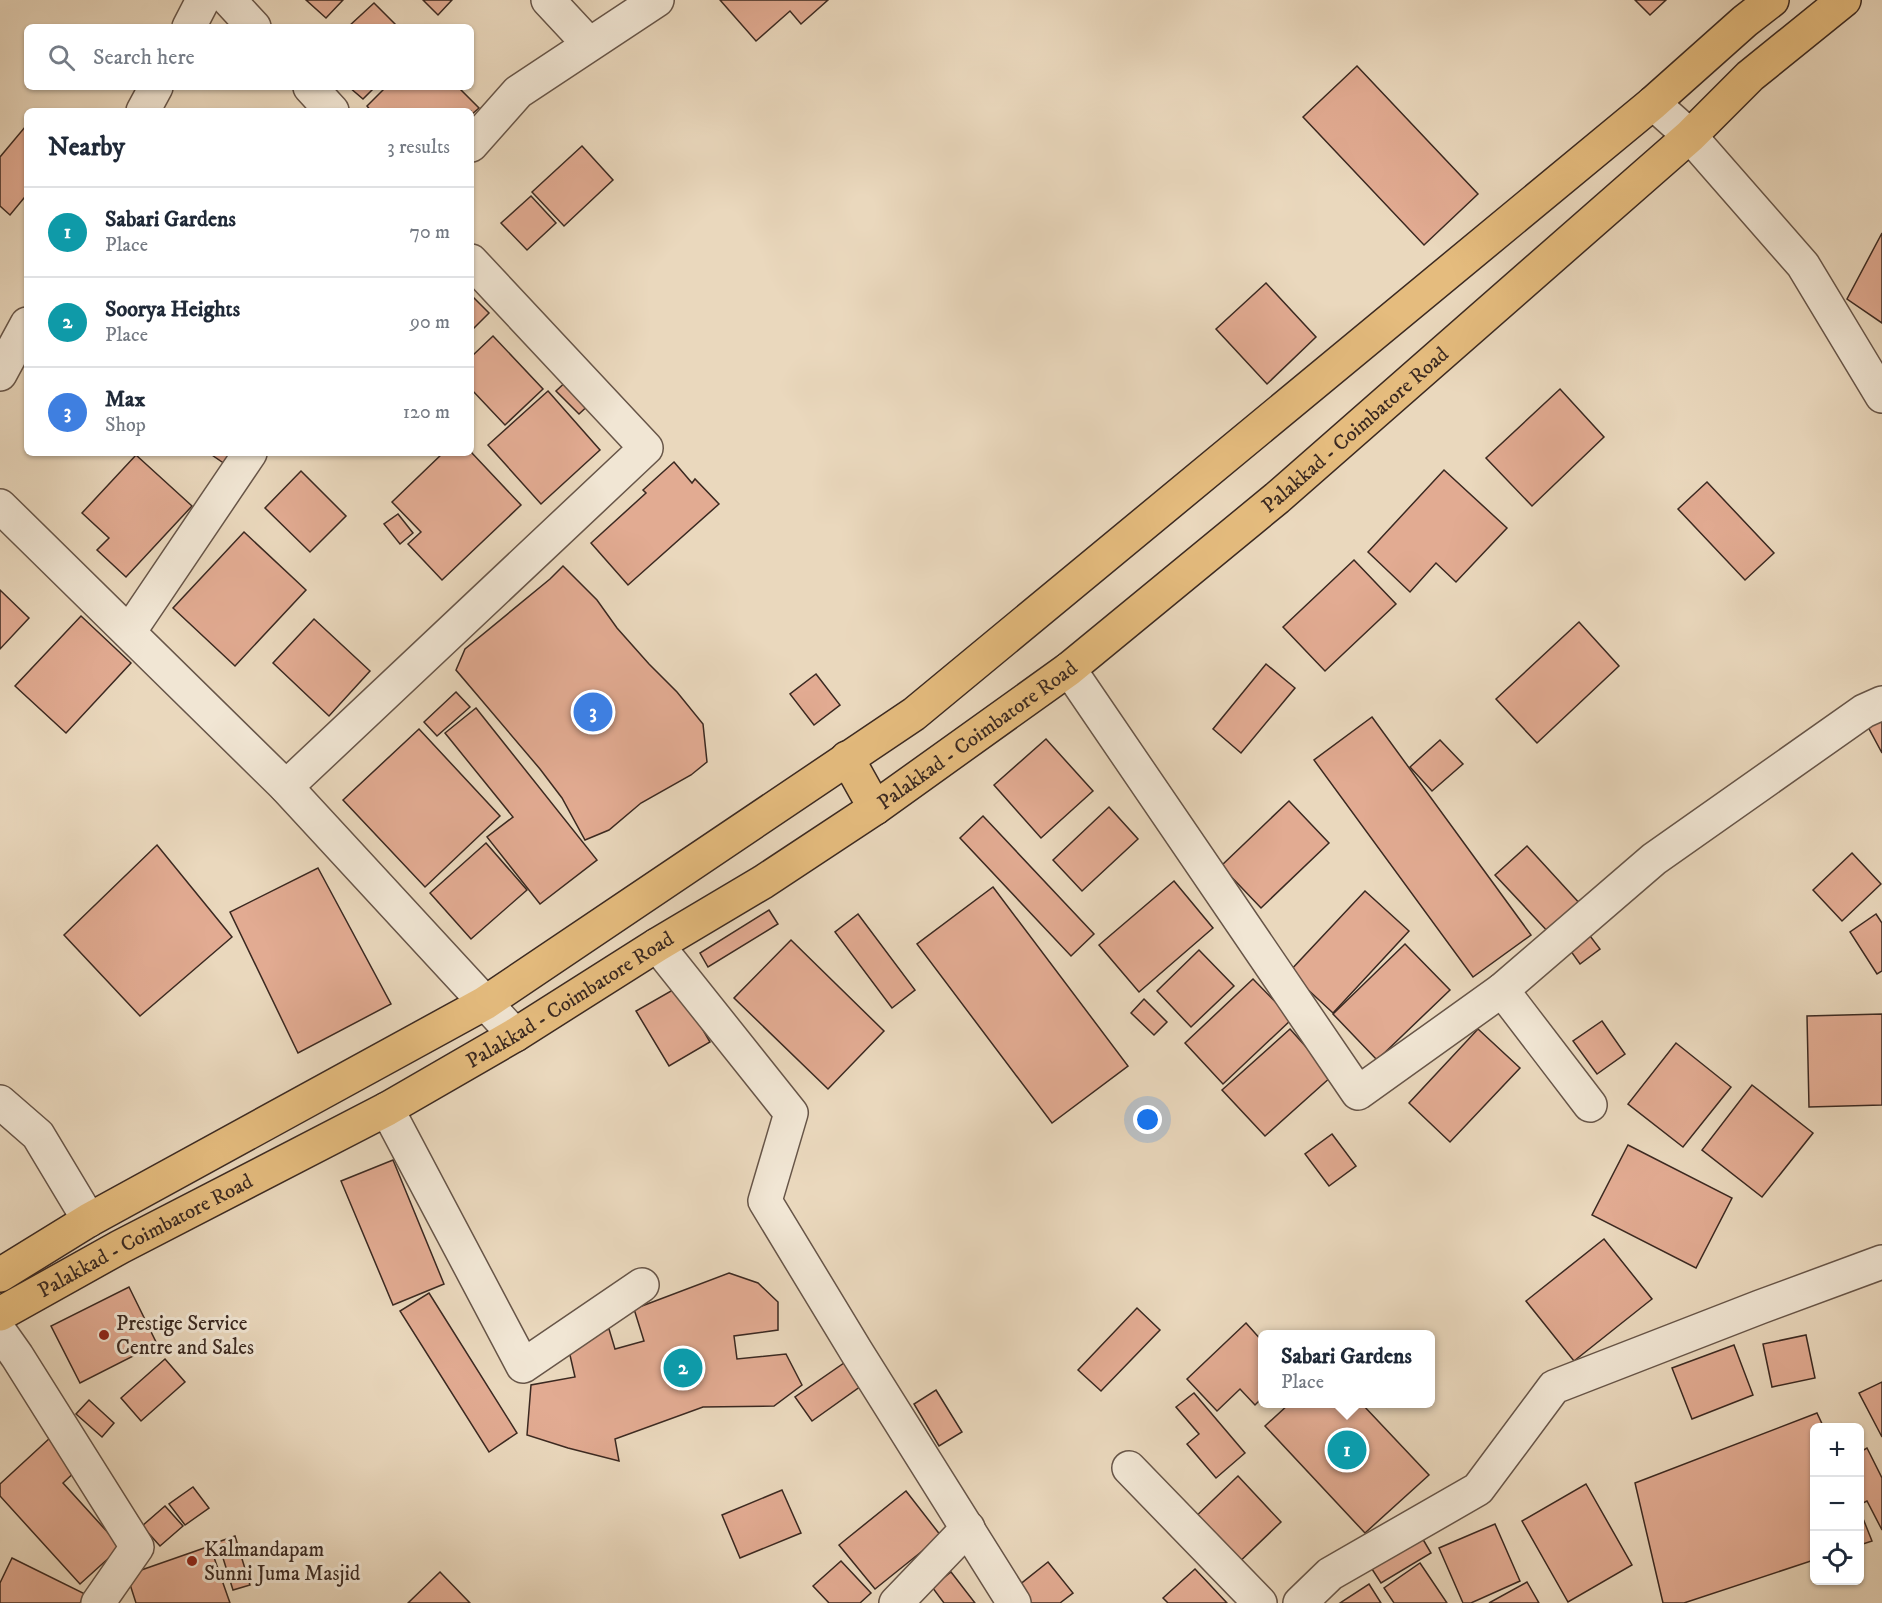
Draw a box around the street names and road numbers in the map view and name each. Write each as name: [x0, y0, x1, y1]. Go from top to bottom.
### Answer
street label: Palakkad - Coimbatore Road: [1257, 341, 1455, 519]
street label: Palakkad - Coimbatore Road: [873, 655, 1083, 816]
street label: Palakkad - Coimbatore Road: [462, 926, 679, 1074]
street label: Palakkad - Coimbatore Road: [34, 1168, 258, 1304]

